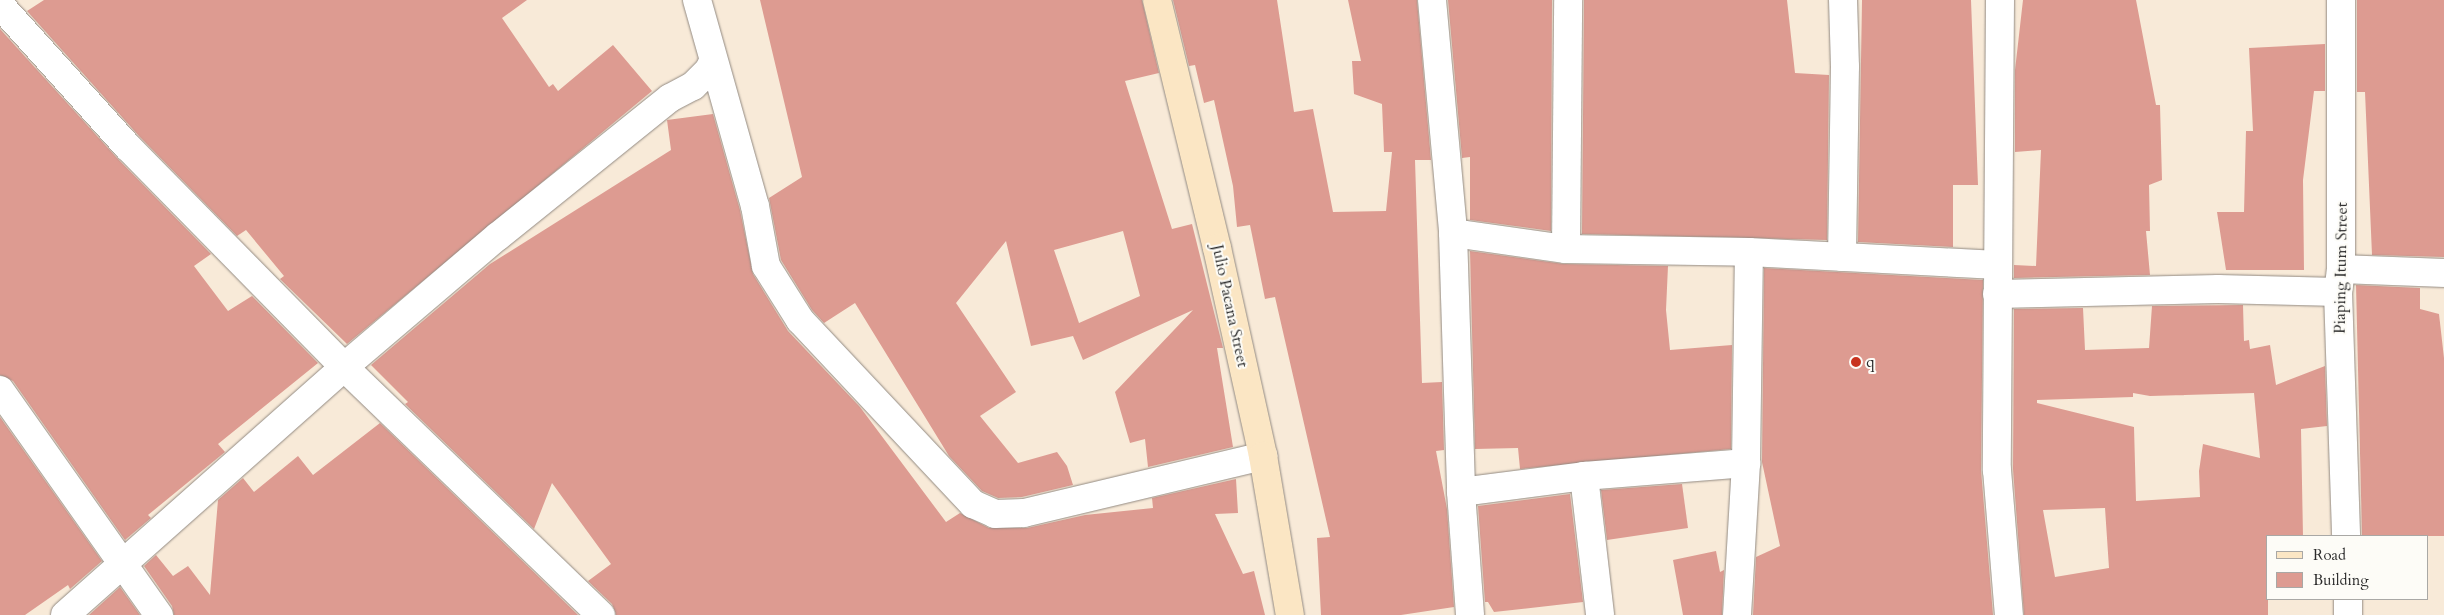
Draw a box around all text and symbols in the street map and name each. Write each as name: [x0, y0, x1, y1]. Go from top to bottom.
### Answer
street label: Piaping Itum Street: [2330, 202, 2352, 334]
street label: Julio Pacana Street: [1208, 243, 1252, 369]
place label: q: [1866, 352, 1875, 372]
marker: q: [1850, 356, 1862, 368]
legend: [2266, 535, 2429, 600]
text: Road: [2313, 545, 2346, 565]
text: Building: [2313, 570, 2369, 590]

